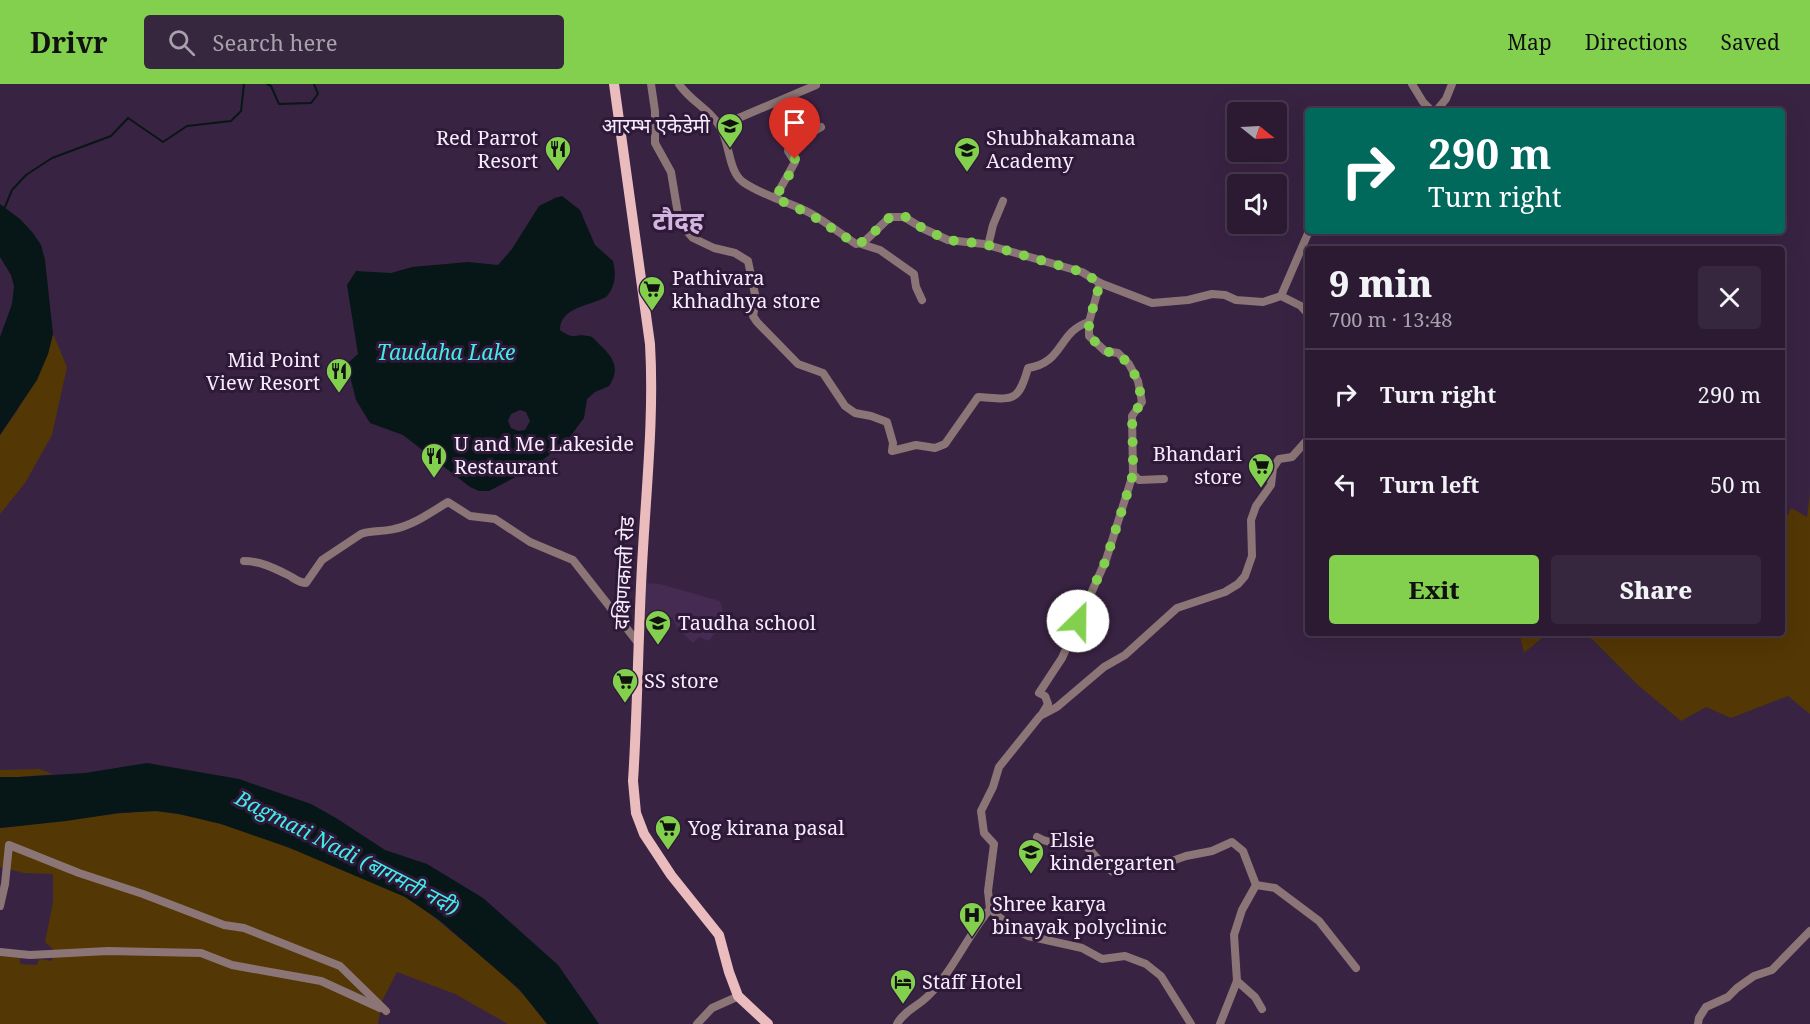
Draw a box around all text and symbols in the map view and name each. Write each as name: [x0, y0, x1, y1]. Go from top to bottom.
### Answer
search box: [144, 15, 564, 69]
text: Drivr: [30, 23, 108, 61]
icon: search: [165, 26, 198, 59]
text: Search here: [213, 27, 337, 57]
text: Map: [1507, 28, 1552, 56]
text: Directions: [1585, 28, 1687, 56]
text: Saved: [1720, 28, 1780, 56]
pin: [769, 97, 820, 159]
north arrow: [1227, 102, 1287, 162]
map controls: [1227, 102, 1287, 234]
icon: arrive: [778, 106, 811, 139]
school or university icon: आरम्भ एकेडेमी: [715, 111, 745, 149]
place label: आरम्भ एकेडेमी: [602, 112, 711, 139]
place label: Red Parrot Resort: [436, 124, 538, 174]
place label: Shubhakamana Academy: [986, 124, 1136, 174]
text: 290 m: [1428, 124, 1552, 181]
icon: right: [1329, 132, 1407, 210]
restaurant icon: Red Parrot Resort: [543, 134, 573, 172]
school or university icon: Shubhakamana Academy: [952, 135, 982, 173]
button: sound: [1227, 174, 1287, 234]
text: Turn right: [1428, 178, 1561, 215]
district label: टौदह: [653, 202, 705, 238]
text: 9 min: [1329, 259, 1432, 308]
place label: Pathivara khhadhya store: [672, 264, 820, 314]
button: close: [1698, 266, 1761, 329]
supermarket icon: Pathivara khhadhya store: [637, 274, 667, 312]
text: 700 m · 13:48: [1329, 306, 1452, 333]
water label: Taudaha Lake: [377, 338, 515, 366]
place label: Mid Point View Resort: [206, 346, 320, 396]
restaurant icon: Mid Point View Resort: [324, 356, 354, 394]
icon: right: [1329, 378, 1362, 411]
text: Turn right: [1380, 379, 1496, 409]
text: 290 m: [1698, 379, 1761, 409]
place label: U and Me Lakeside Restaurant: [454, 430, 634, 480]
place label: Bhandari store: [1153, 440, 1243, 490]
restaurant icon: U and Me Lakeside Restaurant: [419, 441, 449, 479]
supermarket icon: Bhandari store: [1246, 451, 1276, 489]
icon: left: [1329, 468, 1362, 501]
text: Turn left: [1380, 469, 1479, 499]
text: 50 m: [1710, 469, 1761, 499]
street label: दक्षिणकाली रोड: [607, 515, 640, 630]
button: Exit: [1329, 555, 1539, 624]
button: Share: [1551, 555, 1761, 624]
position arrow: [1046, 589, 1110, 653]
school or university icon: Taudha school: [643, 608, 673, 646]
place label: Taudha school: [678, 609, 816, 636]
supermarket icon: SS store: [610, 666, 640, 704]
place label: SS store: [644, 667, 719, 694]
water label: Bagmati Nadi (बागमती नदी): [230, 783, 464, 921]
supermarket icon: Yog kirana pasal: [653, 813, 683, 851]
place label: Yog kirana pasal: [687, 814, 844, 841]
place label: Elsie kindergarten: [1050, 826, 1176, 876]
school or university icon: Elsie kindergarten: [1016, 837, 1046, 875]
place label: Shree karya binayak polyclinic: [992, 890, 1167, 940]
hospital icon: Shree karya binayak polyclinic: [957, 900, 987, 938]
hotel icon: Staff Hotel: [888, 967, 918, 1005]
place label: Staff Hotel: [922, 968, 1022, 995]

